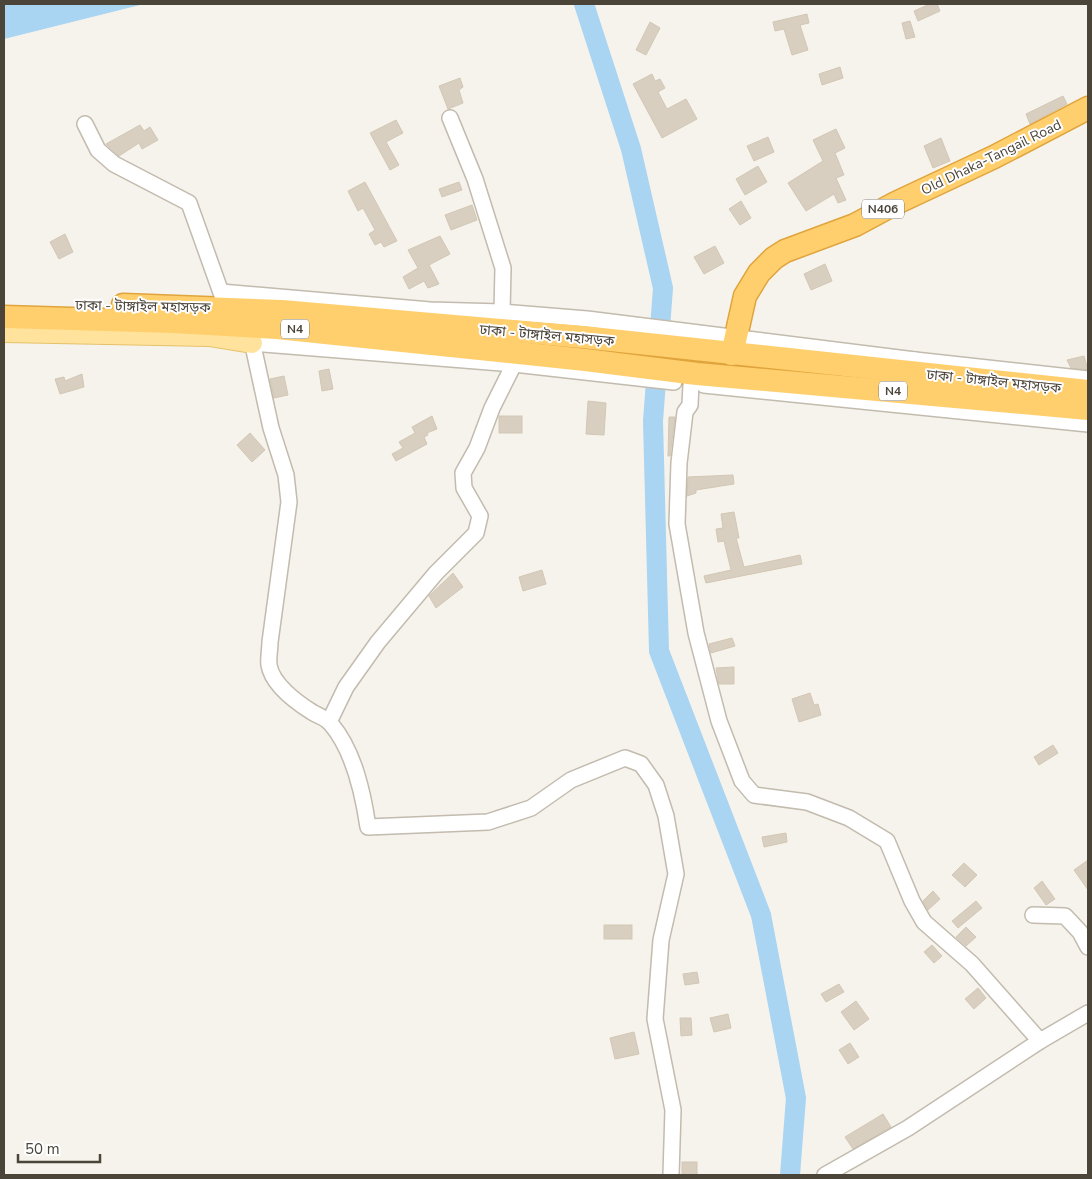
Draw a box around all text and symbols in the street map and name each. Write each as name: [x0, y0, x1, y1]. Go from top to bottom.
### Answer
street label: Old Dhaka-Tangail Road: [918, 115, 1065, 200]
road number: N406: [862, 200, 904, 218]
street label: ঢাকা - টাঙ্গাইল মহাসড়ক: [74, 296, 212, 317]
road number: N4: [281, 320, 309, 338]
street label: ঢাকা - টাঙ্গাইল মহাসড়ক: [478, 320, 616, 351]
street label: ঢাকা - টাঙ্গাইল মহাসড়ক: [925, 365, 1063, 398]
road number: N4: [879, 382, 907, 401]
scale bar: [18, 1132, 100, 1164]
text: 50 m: [25, 1139, 60, 1159]

